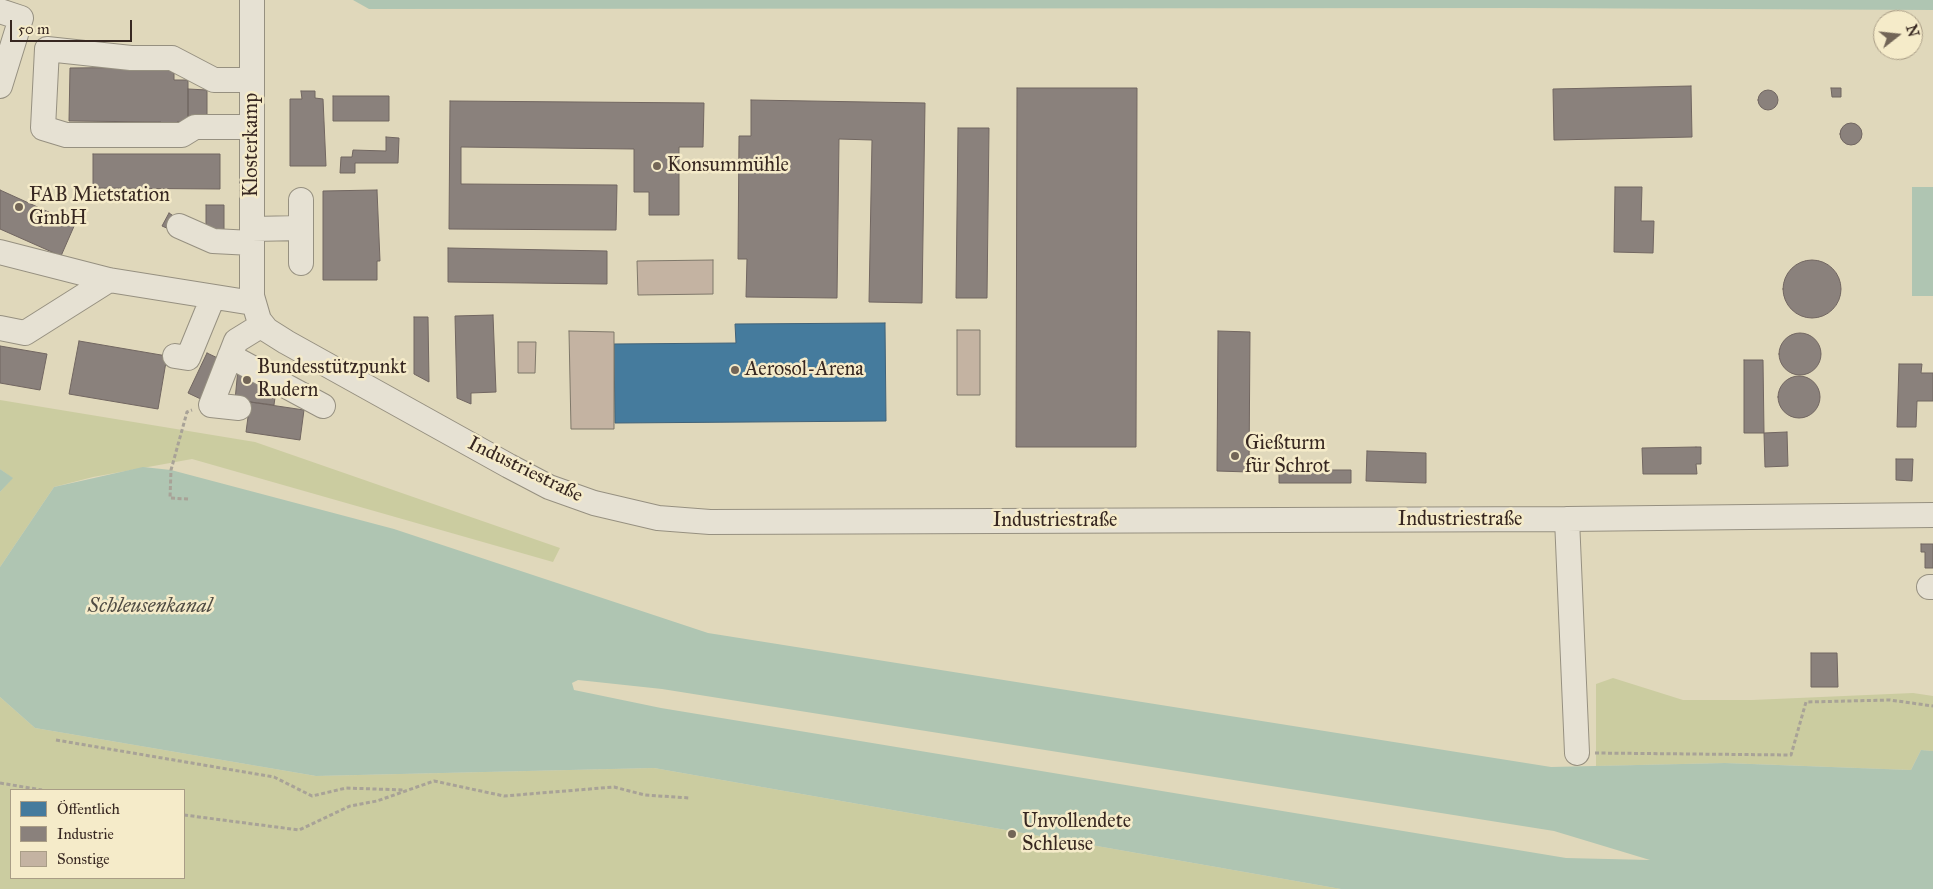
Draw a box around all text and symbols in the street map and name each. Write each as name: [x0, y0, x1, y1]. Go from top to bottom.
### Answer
scale bar: [12, 10, 135, 42]
north arrow: [1873, 10, 1923, 60]
text: 50 m: [18, 20, 50, 38]
text: N: [1902, 23, 1922, 39]
street label: Klosterkamp: [240, 93, 264, 197]
place label: Konsummühle: [667, 154, 789, 178]
marker: Konsummühle: [651, 160, 663, 172]
place label: FAB Mietstation GmbH: [29, 184, 170, 231]
marker: FAB Mietstation GmbH: [13, 201, 25, 213]
place label: Bundesstützpunkt Rudern: [257, 356, 407, 403]
place label: Aerosol-Arena: [745, 358, 864, 382]
marker: Aerosol-Arena: [729, 364, 741, 376]
marker: Bundesstützpunkt Rudern: [241, 374, 253, 386]
street label: Industriestraße: [464, 432, 586, 508]
place label: Gießturm für Schrot: [1245, 432, 1330, 479]
marker: Gießturm für Schrot: [1229, 450, 1241, 462]
street label: Industriestraße: [1398, 508, 1522, 532]
street label: Industriestraße: [993, 509, 1117, 533]
water label: Schleusenkanal: [88, 594, 212, 620]
legend: [10, 789, 185, 879]
text: Öffentlich: [57, 800, 120, 818]
place label: Unvollendete Schleuse: [1022, 810, 1131, 857]
text: Industrie: [57, 825, 114, 843]
marker: Unvollendete Schleuse: [1006, 828, 1018, 840]
text: Sonstige: [57, 850, 110, 868]

